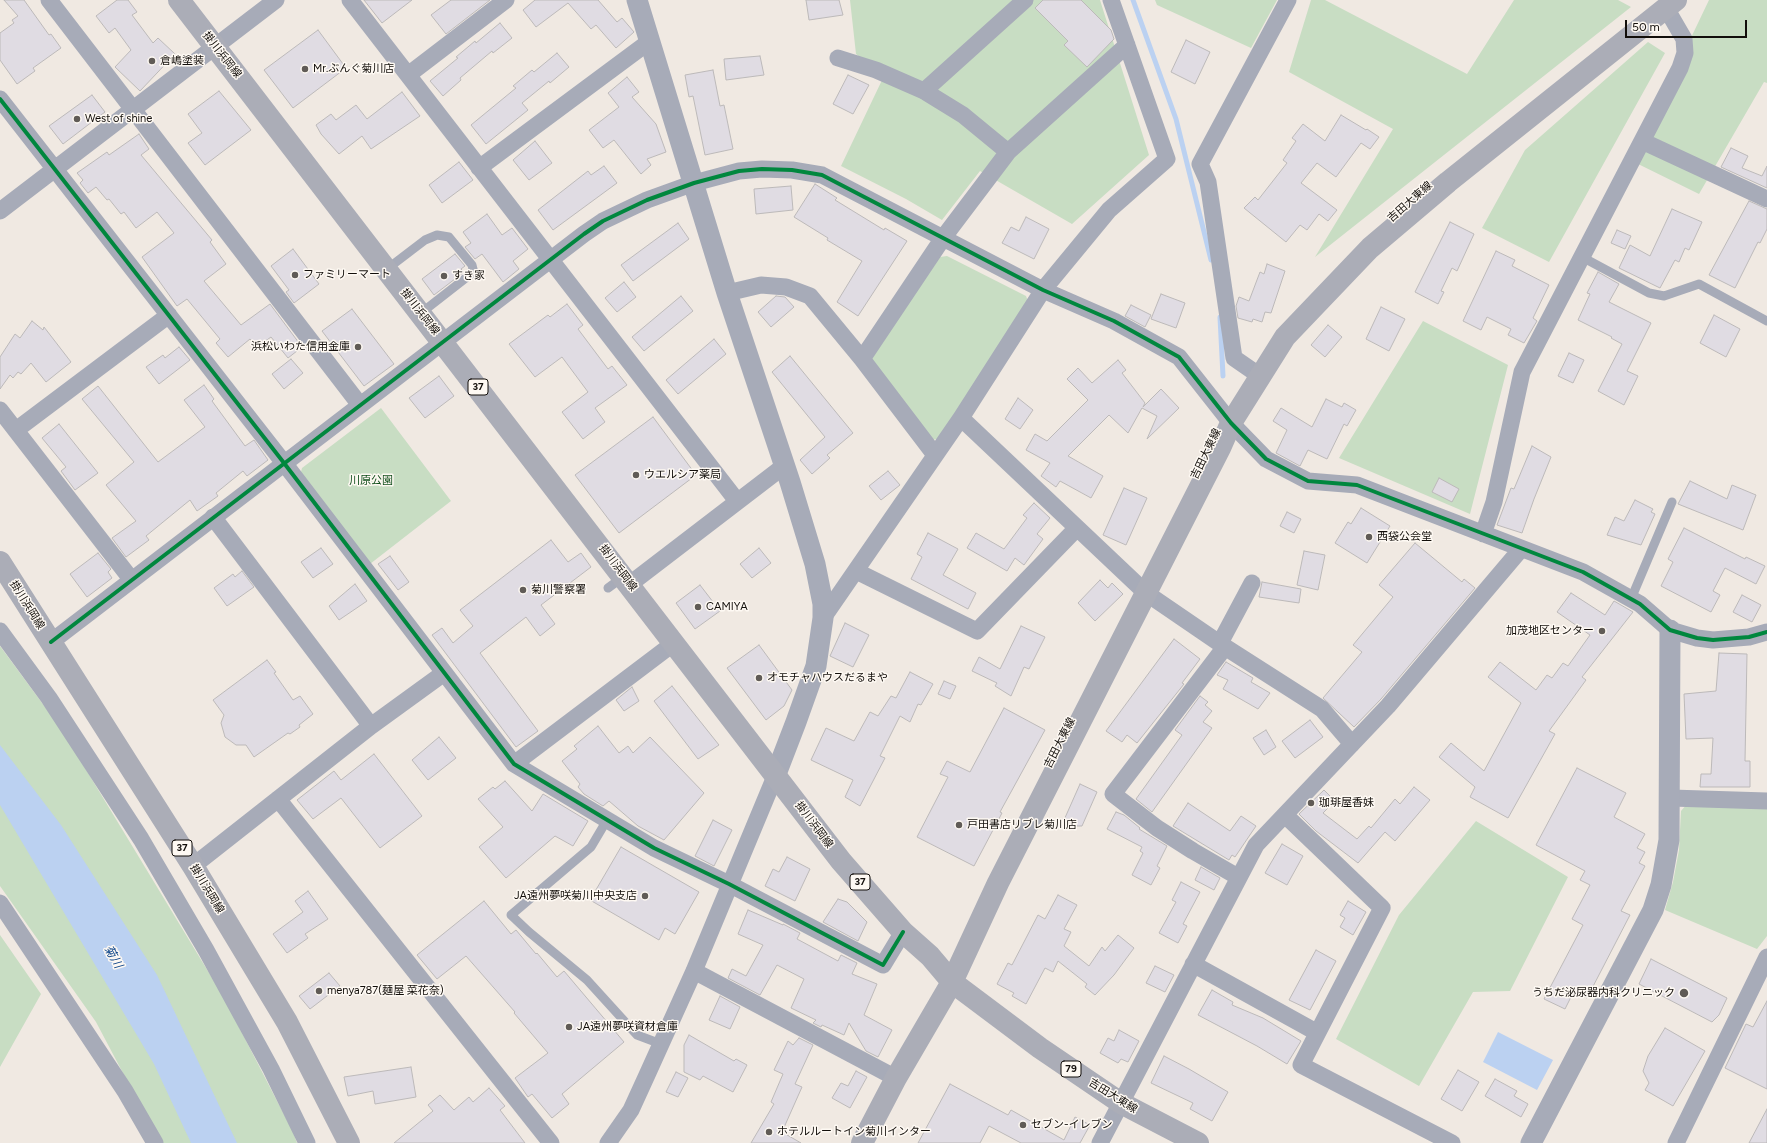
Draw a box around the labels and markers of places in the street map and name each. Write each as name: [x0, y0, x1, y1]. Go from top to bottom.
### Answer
place label: 倉嶋塗装: [160, 54, 204, 68]
marker: 倉嶋塗装: [147, 56, 157, 66]
place label: Mr.ぶんぐ菊川店: [313, 62, 394, 76]
marker: Mr.ぶんぐ菊川店: [300, 64, 310, 74]
place label: West of shine: [85, 112, 152, 126]
marker: West of shine: [72, 114, 82, 124]
place label: ファミリーマート: [303, 268, 391, 282]
place label: すき家: [452, 269, 485, 283]
marker: ファミリーマート: [290, 270, 300, 280]
marker: すき家: [439, 271, 449, 281]
place label: 浜松いわた信用金庫: [251, 340, 350, 354]
marker: 浜松いわた信用金庫: [353, 342, 363, 352]
place label: ウエルシア薬局: [644, 468, 721, 482]
marker: ウエルシア薬局: [631, 470, 641, 480]
place label: 西袋公会堂: [1377, 530, 1432, 544]
marker: 西袋公会堂: [1364, 532, 1374, 542]
place label: 菊川警察署: [531, 583, 586, 597]
marker: 菊川警察署: [518, 585, 528, 595]
place label: CAMIYA: [706, 600, 748, 614]
marker: CAMIYA: [693, 602, 703, 612]
place label: 加茂地区センター: [1506, 624, 1594, 638]
marker: 加茂地区センター: [1597, 626, 1607, 636]
place label: オモチャハウスだるまや: [767, 671, 888, 685]
marker: オモチャハウスだるまや: [754, 673, 764, 683]
place label: 珈琲屋香妹: [1319, 796, 1374, 810]
marker: 珈琲屋香妹: [1306, 798, 1316, 808]
place label: 戸田書店リブレ菊川店: [967, 818, 1077, 832]
marker: 戸田書店リブレ菊川店: [954, 820, 964, 830]
place label: JA遠州夢咲菊川中央支店: [514, 889, 637, 903]
marker: JA遠州夢咲菊川中央支店: [640, 891, 650, 901]
place label: menya787(麺屋 菜花奈): [327, 984, 444, 998]
marker: menya787(麺屋 菜花奈): [314, 986, 324, 996]
place label: うちだ泌尿器内科クリニック: [1532, 986, 1675, 1000]
marker: うちだ泌尿器内科クリニック: [1678, 987, 1690, 999]
place label: JA遠州夢咲資材倉庫: [577, 1020, 678, 1034]
marker: JA遠州夢咲資材倉庫: [564, 1022, 574, 1032]
place label: セブン-イレブン: [1031, 1118, 1113, 1132]
marker: セブン-イレブン: [1018, 1120, 1028, 1130]
place label: ホテルルートイン菊川インター: [777, 1125, 931, 1139]
marker: ホテルルートイン菊川インター: [764, 1127, 774, 1137]

